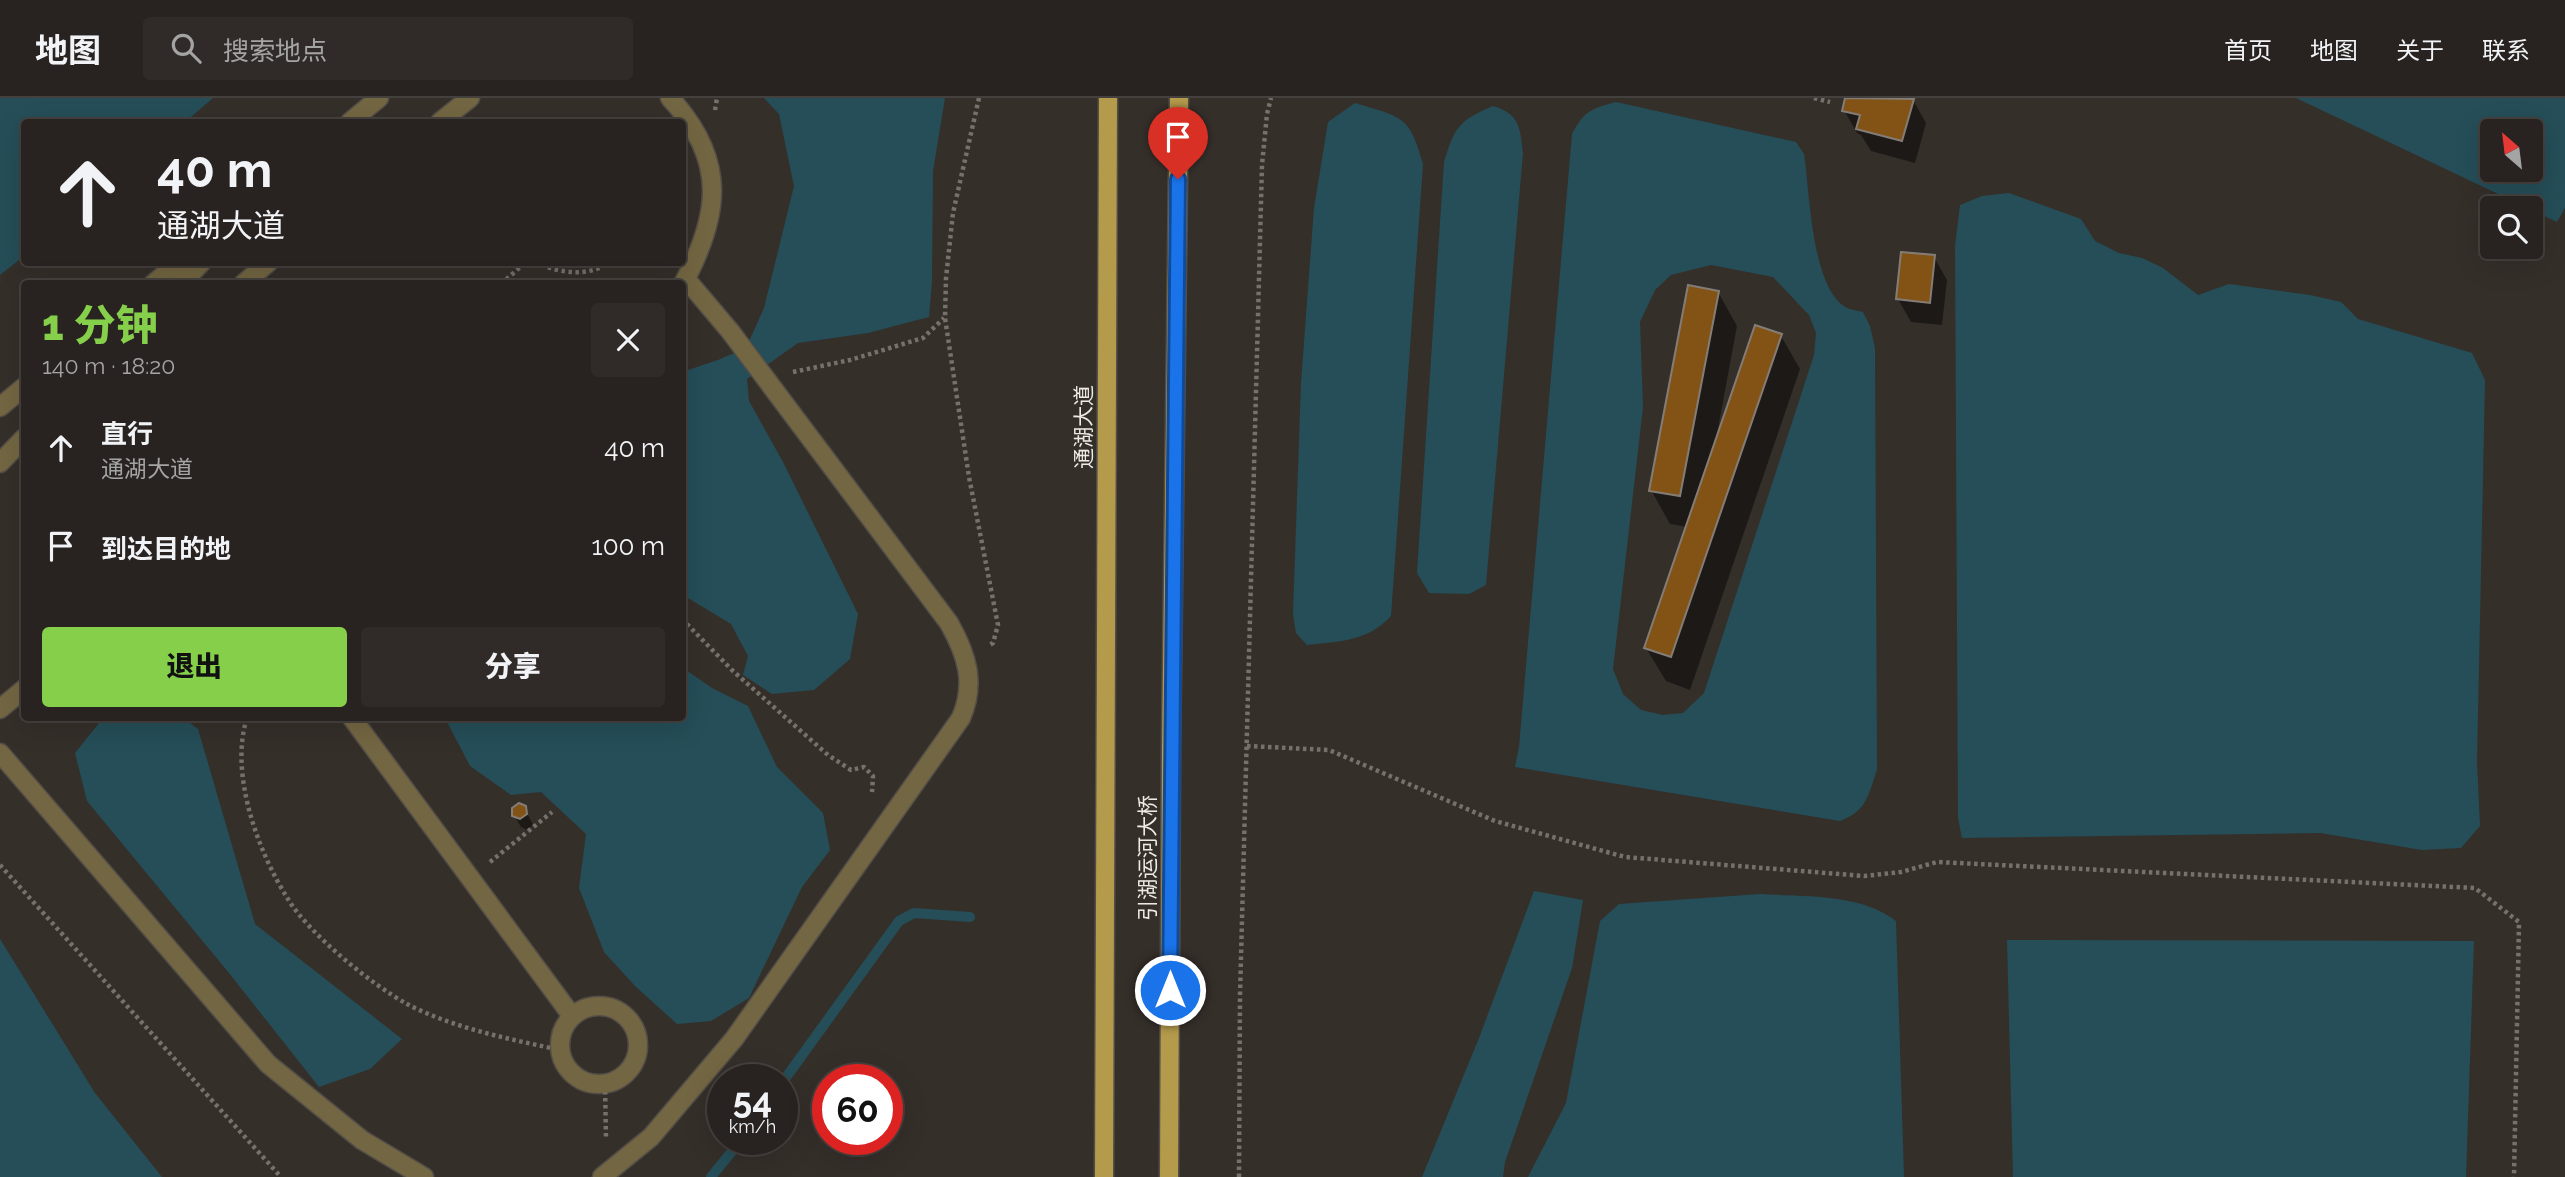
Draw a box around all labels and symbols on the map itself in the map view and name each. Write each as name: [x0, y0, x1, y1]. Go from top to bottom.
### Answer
pin: [1148, 107, 1208, 179]
north arrow: [2480, 119, 2543, 182]
street label: 通湖大道: [1071, 385, 1096, 469]
street label: 引湖运河大桥: [1135, 795, 1160, 921]
position arrow: [1133, 953, 1207, 1027]
speed limit sign: 60: [812, 1064, 903, 1155]

